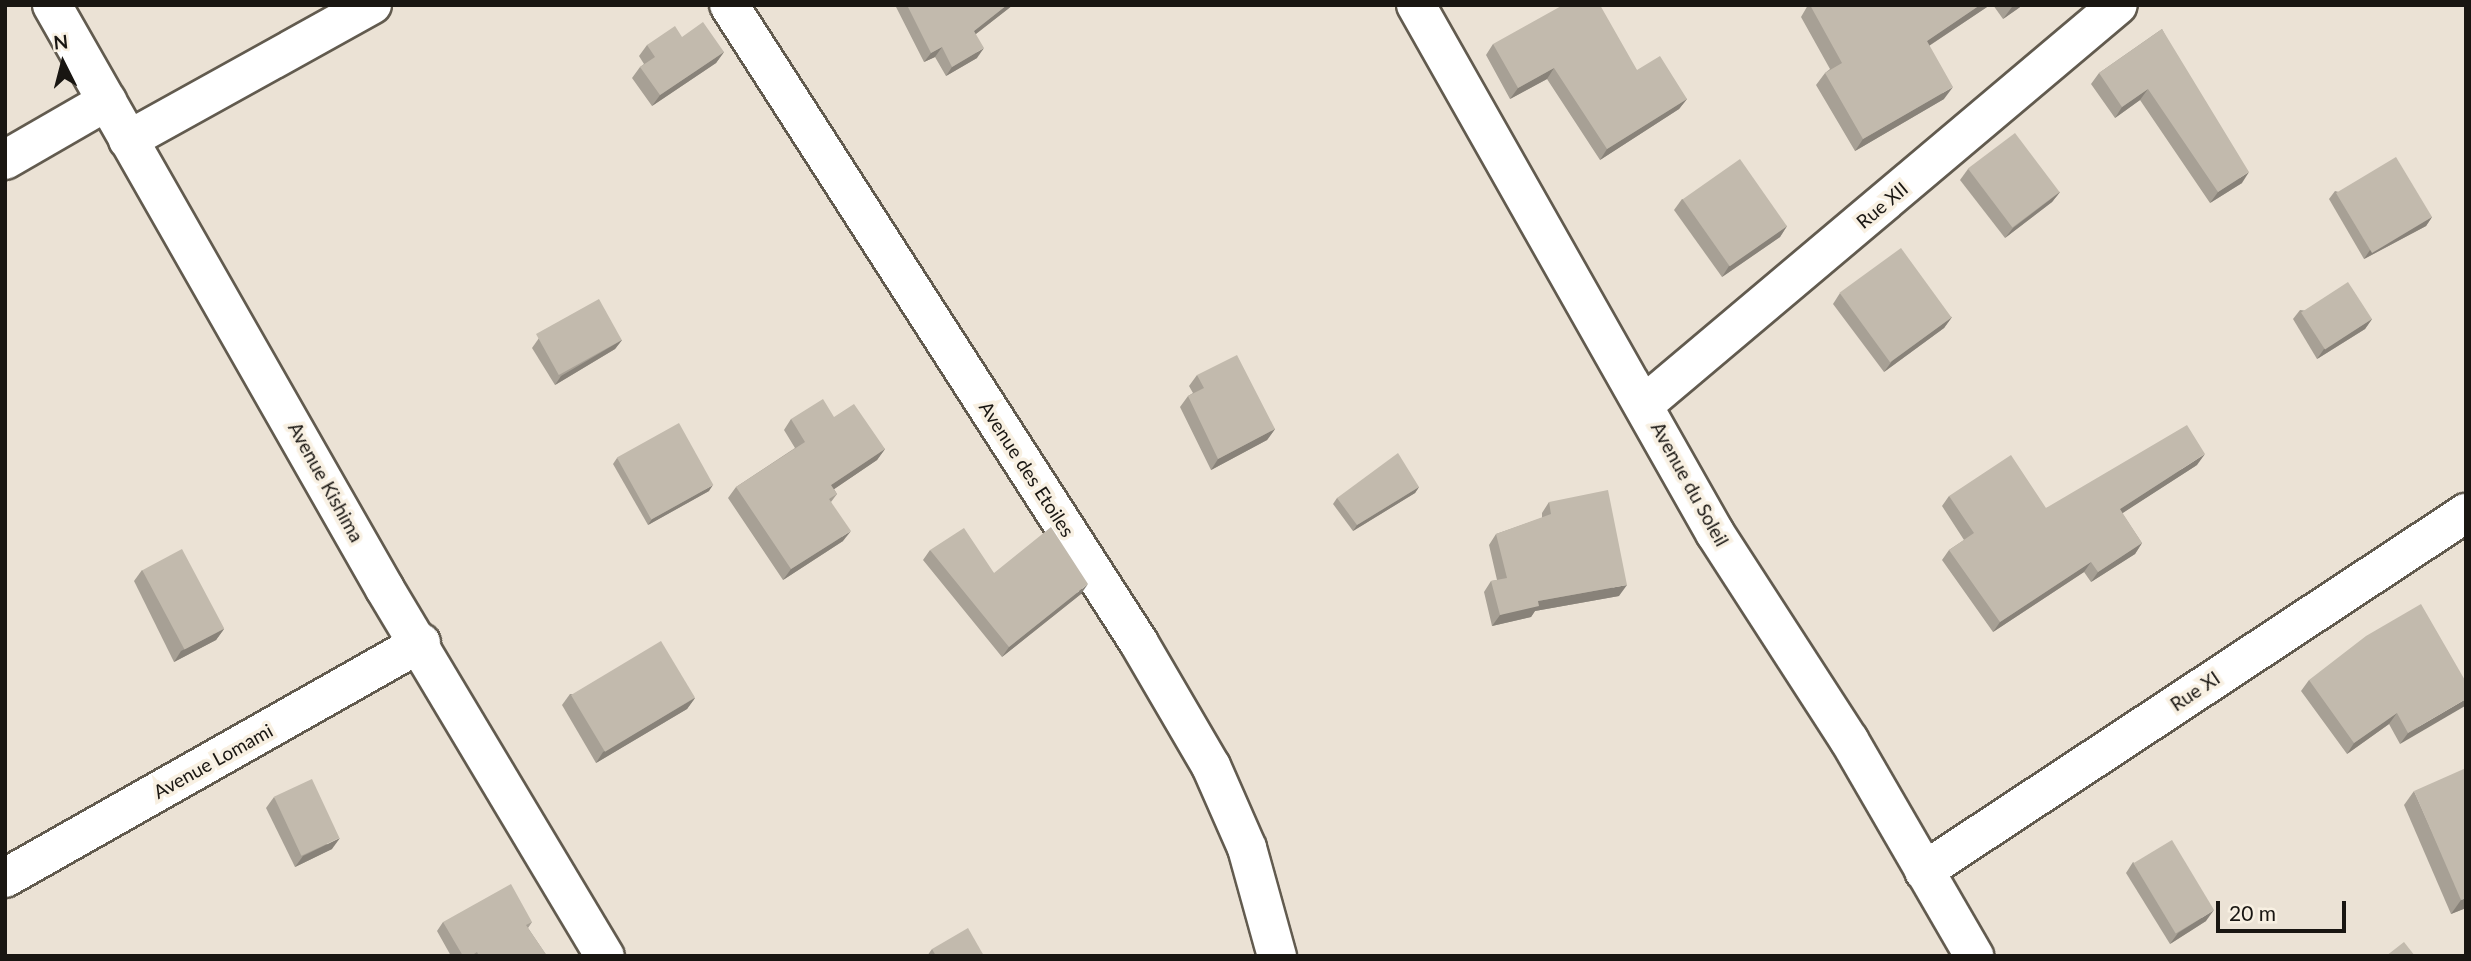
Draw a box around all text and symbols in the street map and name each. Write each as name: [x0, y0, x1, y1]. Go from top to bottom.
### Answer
north arrow: [28, 28, 98, 98]
text: N: [52, 29, 69, 54]
street label: Rue XII: [1852, 177, 1912, 233]
street label: Avenue des Etoiles: [975, 397, 1079, 541]
street label: Avenue Kishima: [284, 418, 368, 546]
street label: Avenue du Soleil: [1646, 418, 1734, 550]
street label: Rue XI: [2166, 666, 2224, 716]
street label: Avenue Lomami: [149, 719, 277, 803]
scale bar: [2219, 888, 2348, 932]
text: 20 m: [2229, 900, 2276, 925]

